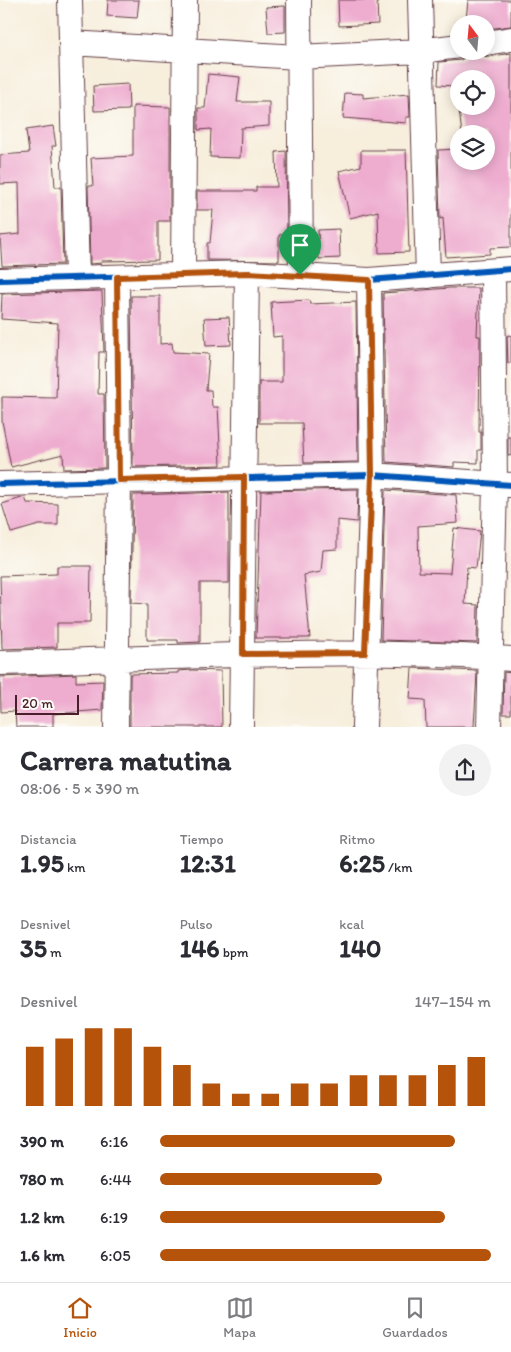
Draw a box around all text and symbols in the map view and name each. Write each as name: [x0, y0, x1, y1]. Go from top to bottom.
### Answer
north arrow: [450, 15, 495, 60]
map controls: [450, 15, 495, 170]
button: locate: [450, 70, 495, 115]
button: layers: [450, 125, 495, 170]
pin: [279, 224, 321, 275]
icon: arrive: [286, 231, 314, 259]
scale bar: [15, 692, 79, 715]
text: 20 m: [22, 695, 53, 712]
text: Carrera matutina: [20, 743, 231, 777]
button: share: [439, 744, 491, 796]
text: 08:06 · 5 × 390 m: [20, 779, 139, 798]
text: Distancia: [20, 831, 77, 848]
text: Tiempo: [180, 831, 224, 848]
text: Ritmo: [339, 831, 375, 848]
text: 1.95: [20, 848, 64, 878]
text: 12:31: [180, 848, 236, 878]
text: 6:25: [339, 848, 385, 878]
text: km: [64, 859, 86, 876]
text: /km: [385, 859, 413, 876]
text: Desnivel: [20, 916, 70, 933]
text: Pulso: [180, 916, 213, 933]
text: kcal: [339, 916, 364, 933]
text: 35: [20, 933, 47, 963]
text: 146: [180, 933, 220, 963]
text: 140: [339, 933, 381, 963]
text: m: [47, 944, 62, 961]
text: bpm: [220, 944, 249, 961]
text: Desnivel: [20, 992, 78, 1011]
text: 147–154 m: [415, 992, 491, 1011]
text: 390 m: [20, 1132, 64, 1151]
text: 6:16: [100, 1132, 128, 1151]
text: 780 m: [20, 1170, 64, 1189]
text: 6:44: [100, 1170, 132, 1189]
text: 1.2 km: [20, 1208, 65, 1227]
text: 6:19: [100, 1208, 128, 1227]
text: 1.6 km: [20, 1246, 65, 1265]
text: 6:05: [100, 1246, 131, 1265]
tab: Inicio: [63, 1294, 97, 1341]
tab: Mapa: [223, 1294, 256, 1341]
tab: Guardados: [382, 1294, 448, 1341]

